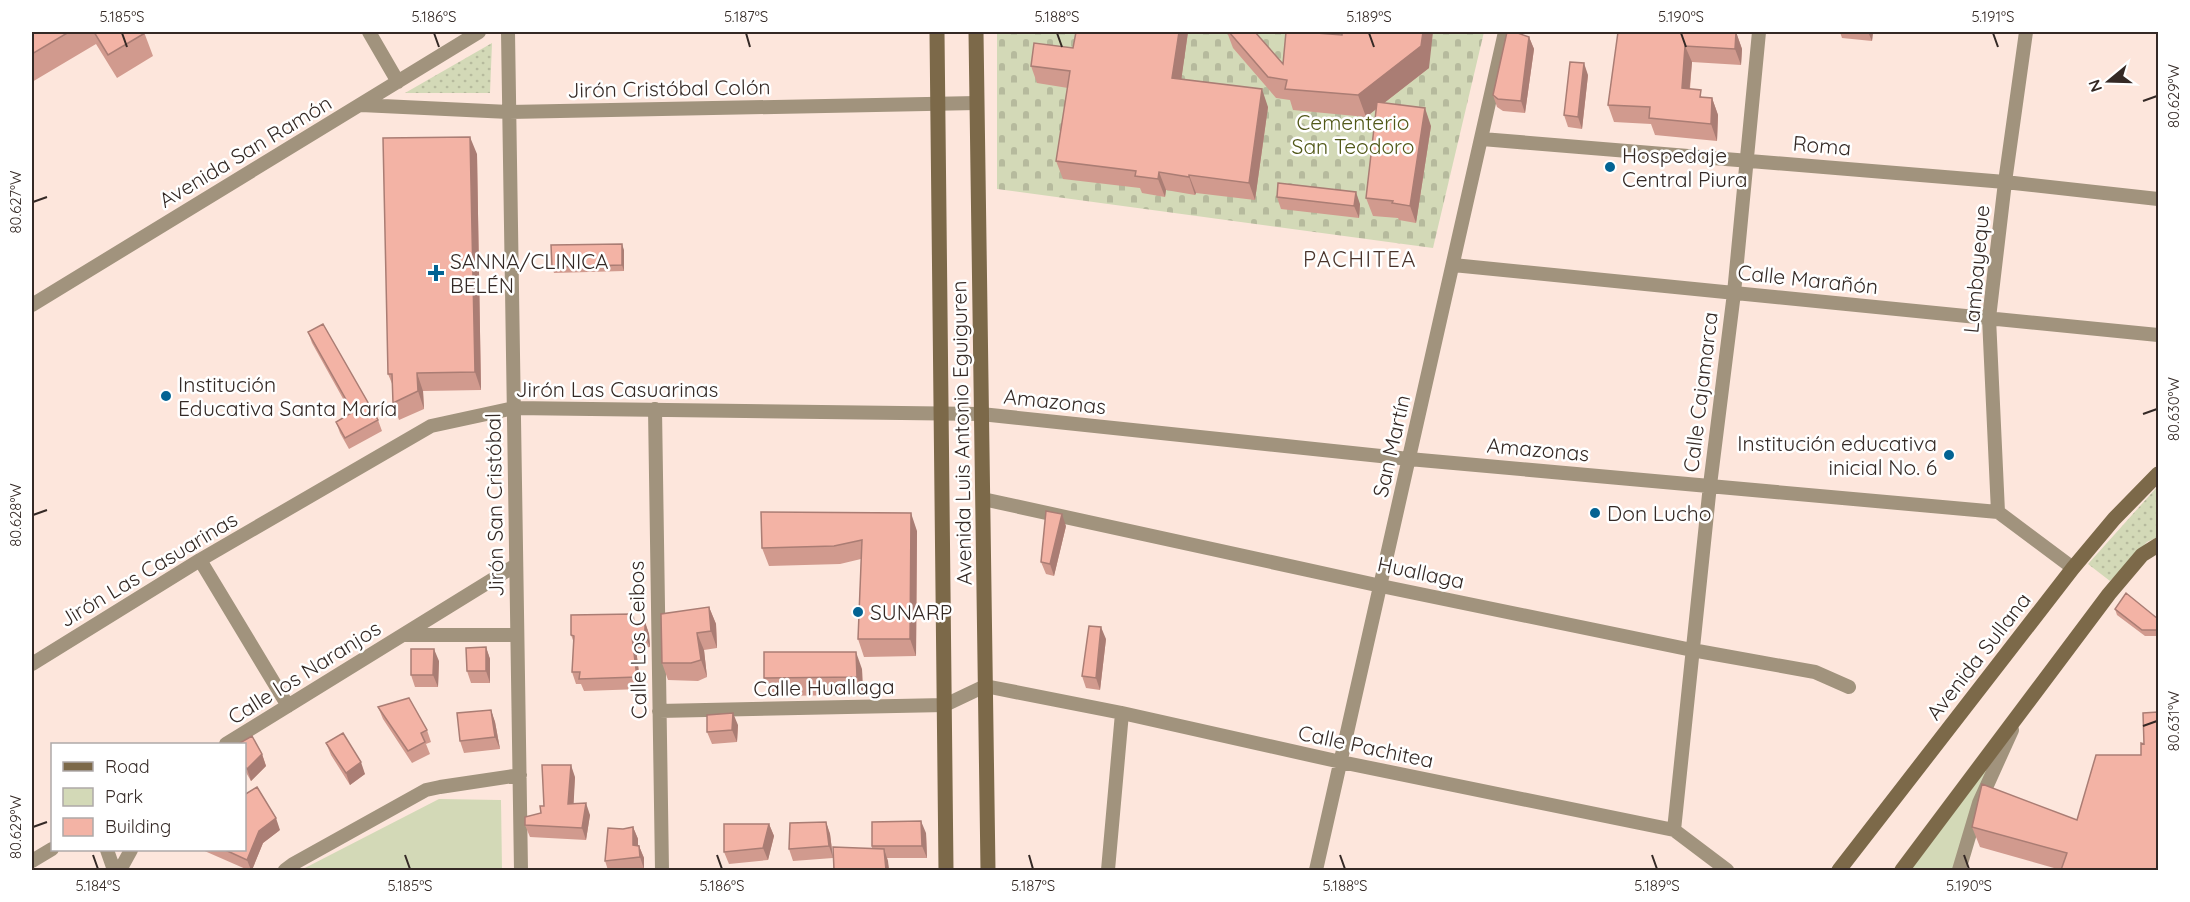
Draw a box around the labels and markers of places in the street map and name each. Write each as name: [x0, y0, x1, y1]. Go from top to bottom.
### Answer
place label: Hospedaje Central Piura: [1622, 142, 1747, 192]
marker: Hospedaje Central Piura: [1603, 160, 1617, 174]
place label: SANNA/CLINICA BELÉN: [450, 248, 609, 298]
marker: SANNA/CLINICA BELÉN: [427, 264, 445, 282]
place label: Institución Educativa Santa María: [178, 371, 397, 421]
marker: Institución Educativa Santa María: [159, 389, 173, 403]
place label: Institución educativa inicial No. 6: [1737, 430, 1937, 480]
marker: Institución educativa inicial No. 6: [1942, 448, 1956, 462]
place label: Don Lucho: [1607, 500, 1711, 526]
marker: Don Lucho: [1588, 506, 1602, 520]
place label: SUNARP: [870, 599, 952, 625]
marker: SUNARP: [851, 605, 865, 619]

